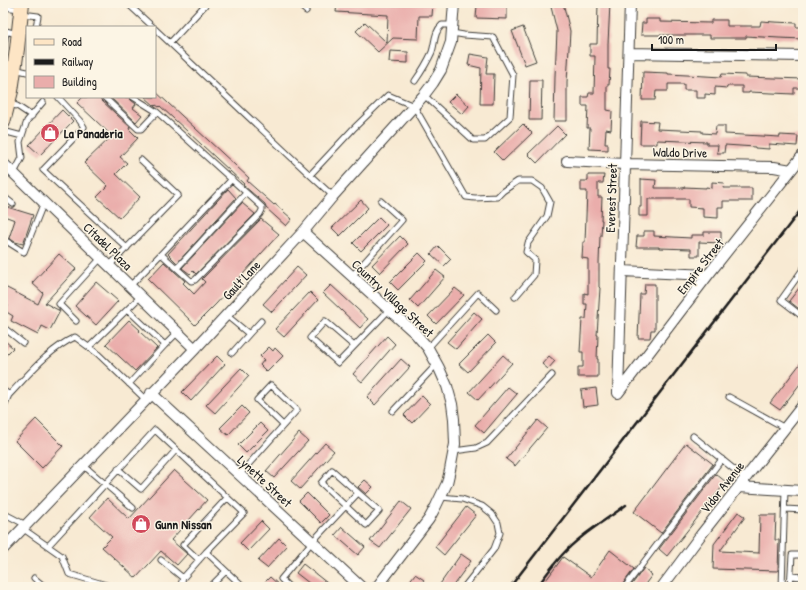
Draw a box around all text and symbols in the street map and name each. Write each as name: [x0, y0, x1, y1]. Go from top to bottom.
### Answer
legend: [26, 26, 156, 98]
scale bar: [652, 26, 776, 52]
text: 100 m: [658, 31, 684, 48]
text: Road: [62, 33, 82, 50]
text: Railway: [62, 53, 93, 70]
text: Building: [62, 73, 97, 90]
shop icon: La Panaderia: [39, 122, 61, 144]
place label: La Panaderia: [64, 124, 123, 142]
street label: Waldo Drive: [653, 143, 707, 161]
street label: Everest Street: [601, 163, 621, 233]
street label: Citadel Plaza: [80, 218, 136, 274]
street label: Empire Street: [672, 234, 728, 298]
street label: Country Village Street: [348, 255, 438, 341]
street label: Gault Lane: [218, 256, 264, 304]
street label: Lynette Street: [234, 451, 297, 511]
street label: Vidor Avenue: [696, 457, 748, 517]
shop icon: Gunn Nissan: [130, 513, 152, 535]
place label: Gunn Nissan: [155, 515, 212, 533]

